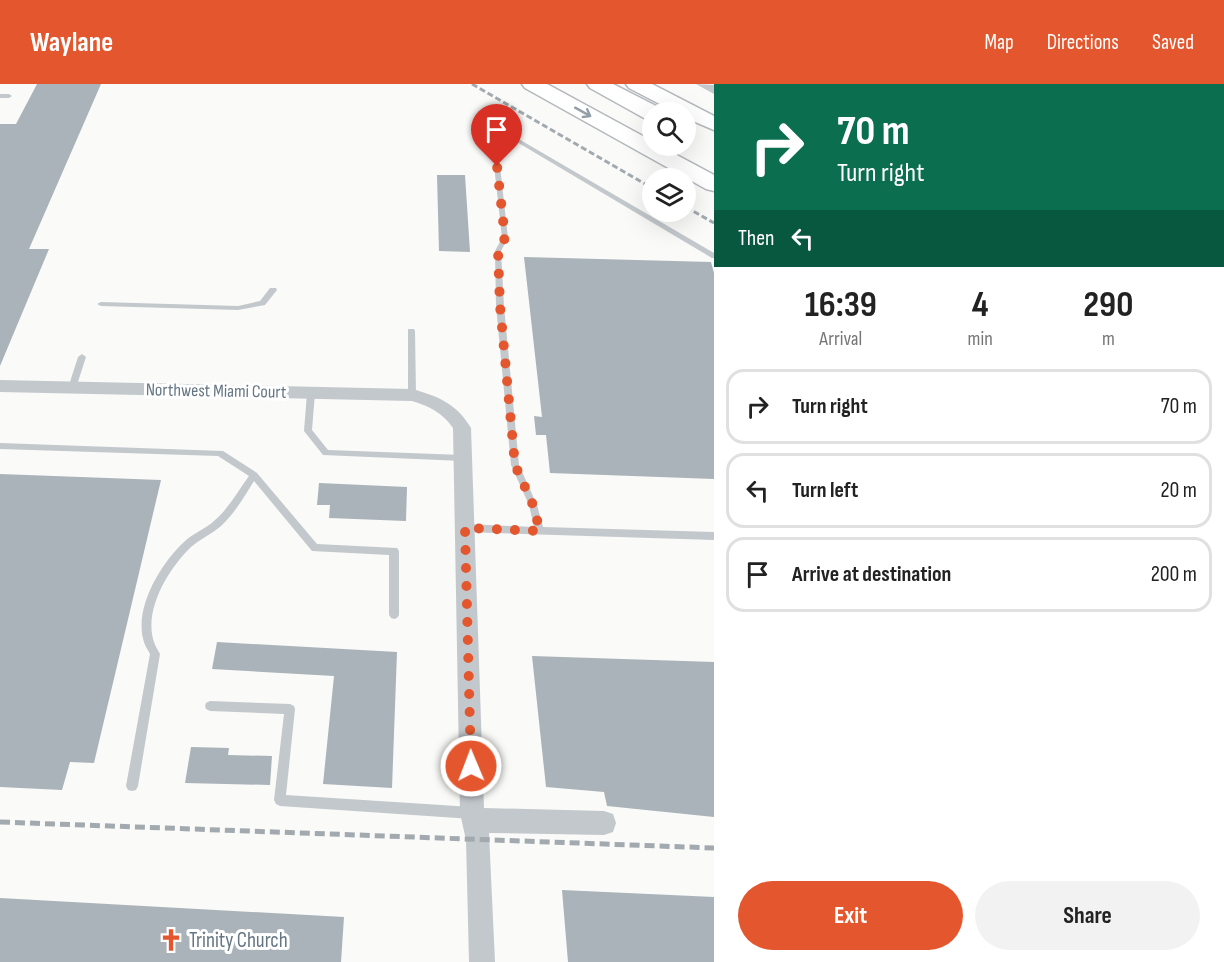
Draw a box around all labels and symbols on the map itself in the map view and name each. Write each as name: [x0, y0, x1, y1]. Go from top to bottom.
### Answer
pin: [471, 104, 522, 166]
one-way arrow: [574, 107, 592, 118]
street label: Northwest Miami Court: [146, 379, 287, 403]
position arrow: [439, 734, 503, 798]
church icon: Trinity Church: [158, 927, 184, 953]
place label: Trinity Church: [189, 928, 288, 953]

